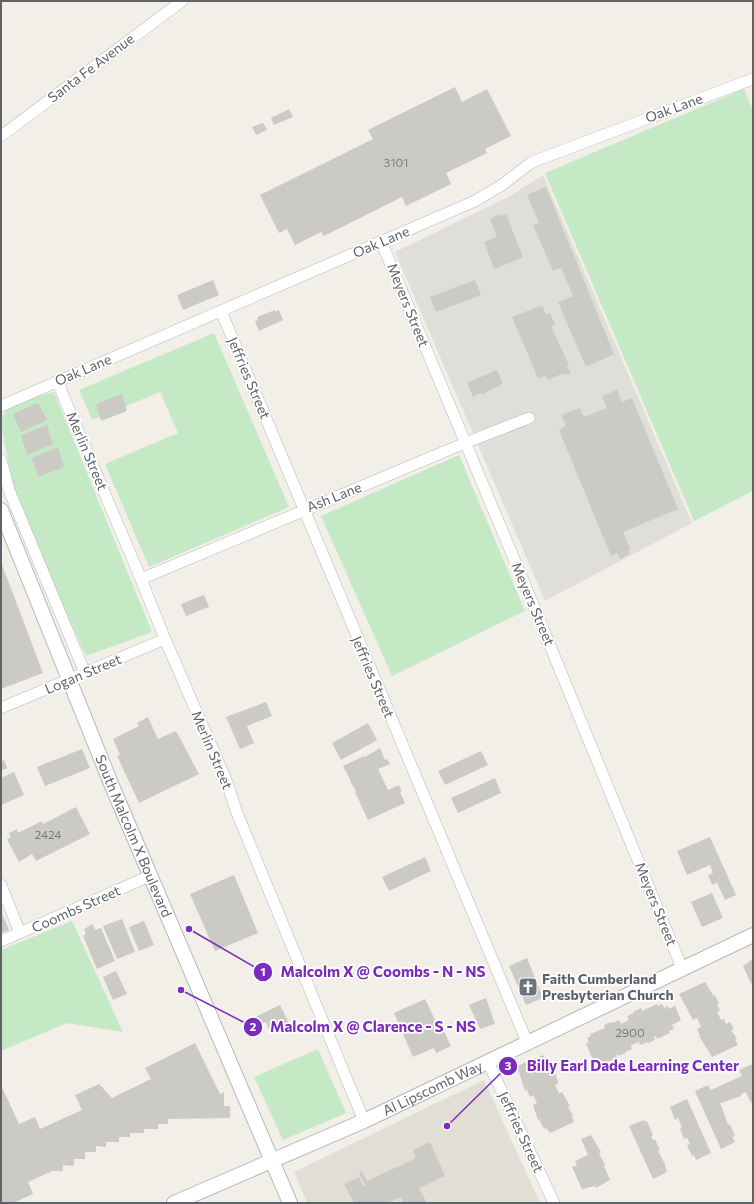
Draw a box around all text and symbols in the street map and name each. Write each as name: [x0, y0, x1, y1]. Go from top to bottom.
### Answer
street label: Santa Fe Avenue: [44, 30, 137, 106]
street label: Oak Lane: [643, 89, 705, 126]
house number: 3101: [384, 155, 408, 169]
street label: Oak Lane: [350, 222, 412, 261]
street label: Meyers Street: [384, 260, 433, 349]
street label: Jeffries Street: [225, 334, 274, 422]
street label: Oak Lane: [52, 350, 114, 389]
street label: Merlin Street: [63, 409, 112, 493]
street label: Ash Lane: [304, 478, 364, 515]
street label: Meyers Street: [508, 560, 559, 648]
street label: Jeffries Street: [349, 633, 398, 721]
street label: Logan Street: [42, 650, 124, 697]
street label: Merlin Street: [188, 708, 237, 792]
street label: South Malcolm X Boulevard: [92, 752, 176, 920]
house number: 2424: [34, 827, 62, 841]
street label: Meyers Street: [632, 859, 681, 948]
street label: Coombs Street: [29, 881, 123, 936]
callout: Malcolm X @ Coombs - N - NS: [253, 958, 494, 985]
text: Malcolm X @ Coombs - N - NS: [280, 962, 486, 980]
text: 1: [260, 964, 266, 978]
place label: Faith Cumberland Presbyterian Church: [542, 970, 674, 1003]
church icon: Faith Cumberland Presbyterian Church: [517, 976, 539, 998]
callout: Malcolm X @ Clarence - S - NS: [243, 1013, 484, 1040]
text: Malcolm X @ Clarence - S - NS: [270, 1017, 476, 1035]
text: 2: [250, 1019, 257, 1033]
house number: 2900: [615, 1025, 645, 1039]
callout: Billy Earl Dade Learning Center: [498, 1052, 747, 1079]
text: Billy Earl Dade Learning Center: [527, 1056, 739, 1074]
street label: Al Lipscomb Way: [380, 1057, 485, 1119]
text: 3: [505, 1058, 512, 1072]
street label: Jeffries Street: [495, 1089, 548, 1175]

